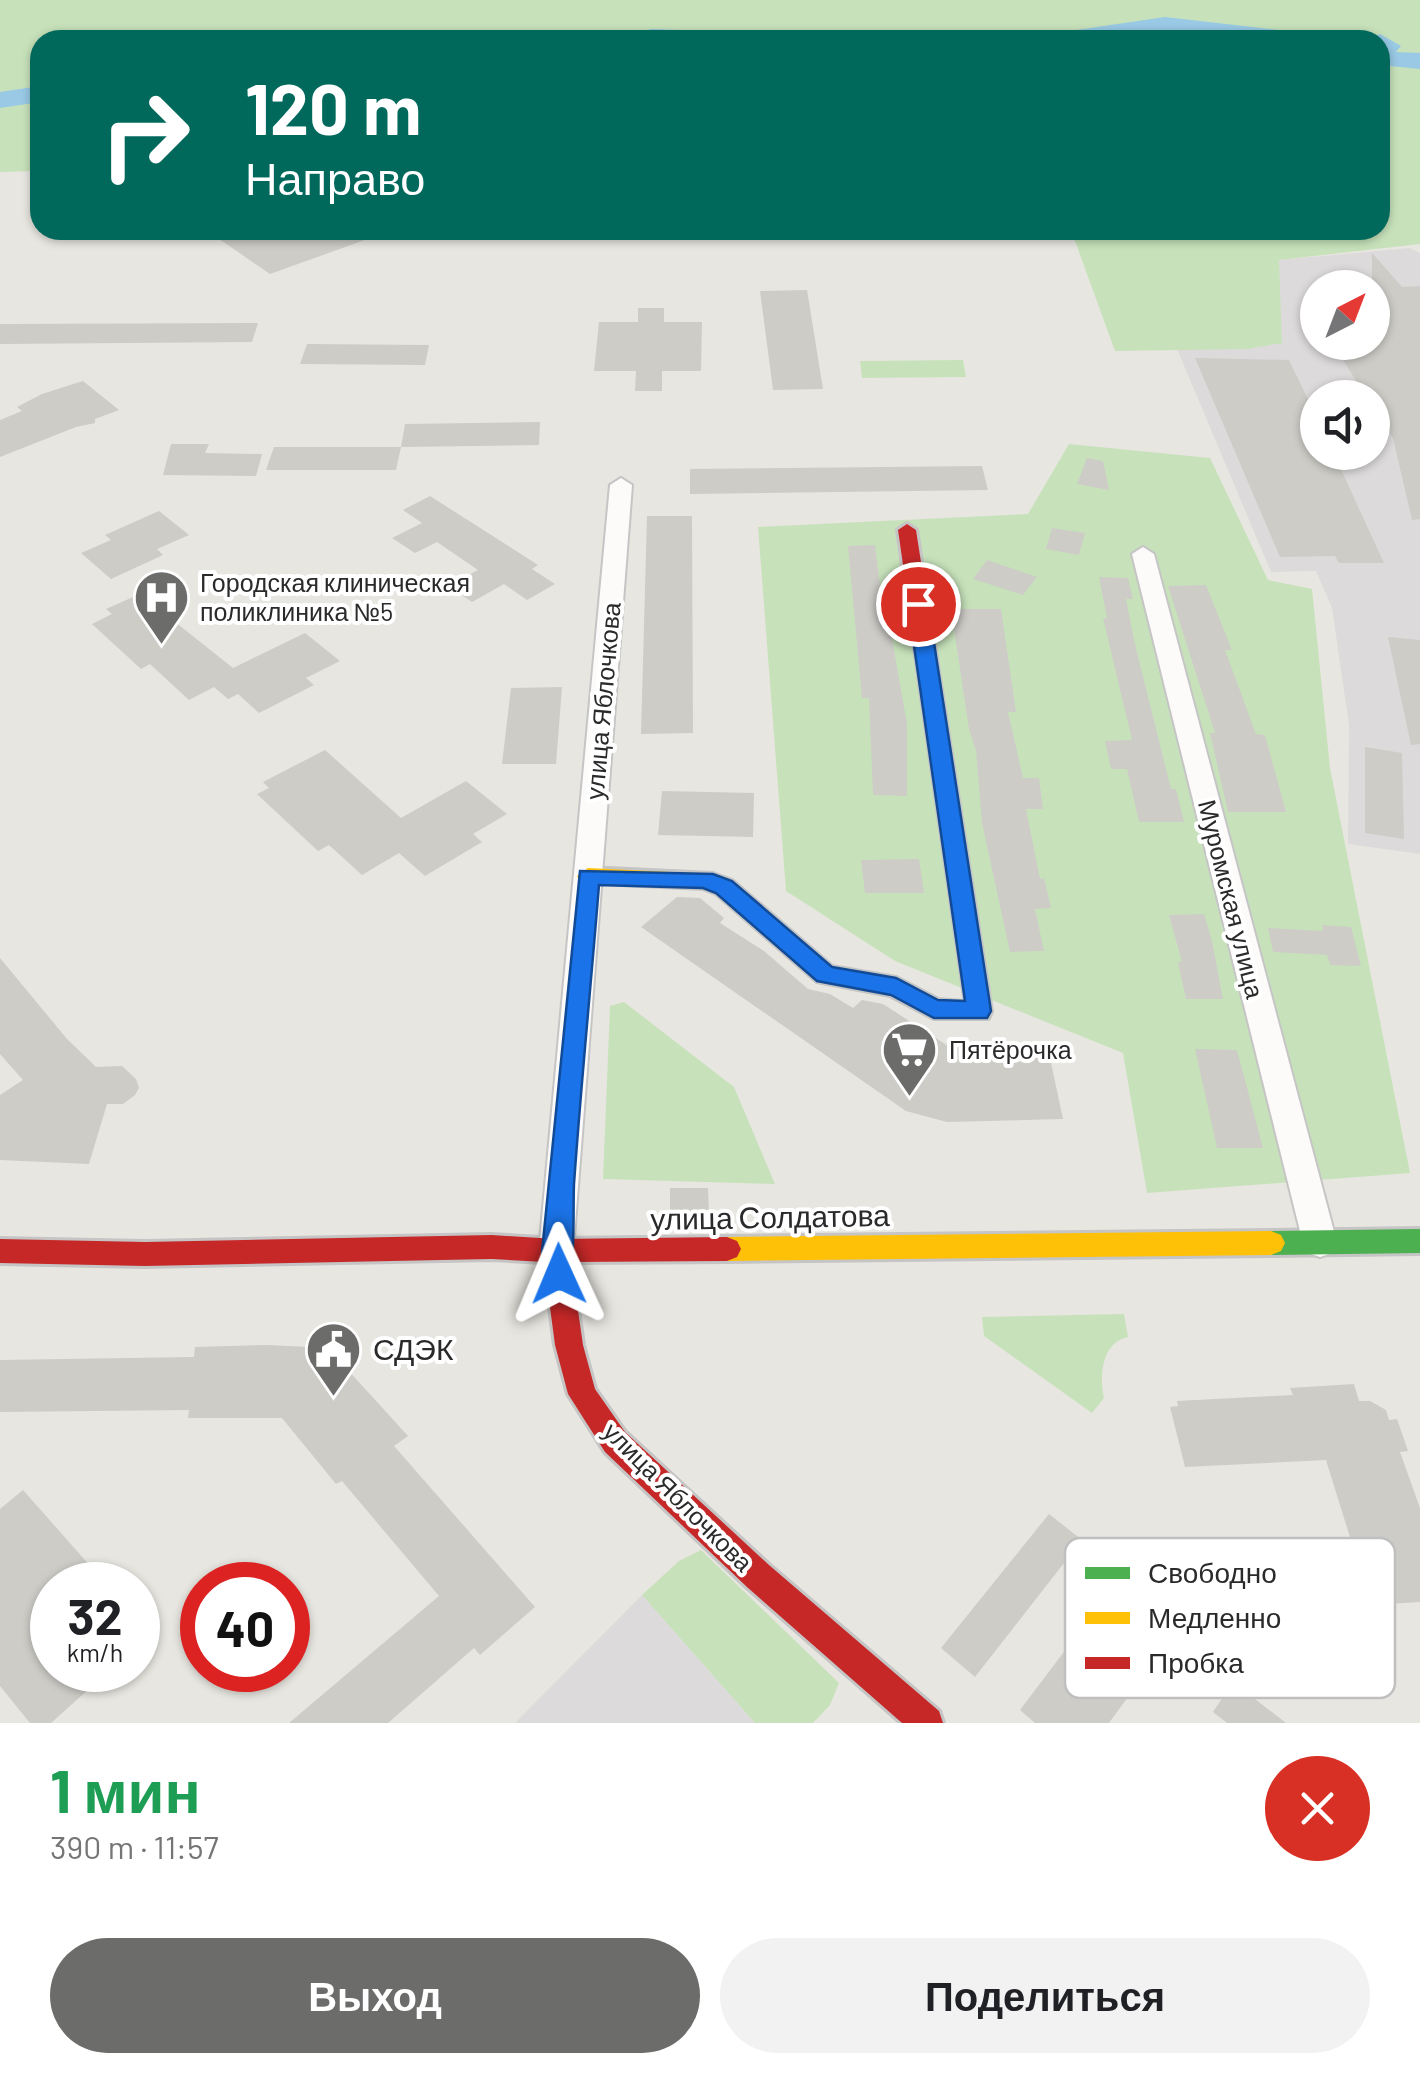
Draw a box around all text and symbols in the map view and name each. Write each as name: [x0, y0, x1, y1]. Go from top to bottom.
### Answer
text: 120 m: [245, 65, 421, 149]
icon: right: [80, 70, 210, 200]
text: Направо: [245, 150, 425, 204]
north arrow: [1300, 270, 1390, 360]
map controls: [1300, 270, 1390, 470]
button: sound: [1300, 380, 1390, 470]
pin: [876, 562, 961, 647]
hospital icon: Городская клиническая поликлиника №5: [131, 567, 191, 646]
place label: Городская клиническая поликлиника №5: [200, 567, 470, 626]
icon: arrive: [891, 577, 946, 632]
street label: улица Яблочкова: [578, 601, 626, 801]
street label: Муромская улица: [1193, 796, 1271, 1001]
supermarket icon: Пятёрочка: [880, 1020, 940, 1099]
place label: Пятёрочка: [949, 1034, 1072, 1064]
street label: улица Солдатова: [650, 1196, 890, 1236]
position arrow: [507, 1222, 611, 1326]
public building icon: СДЭК: [304, 1320, 364, 1399]
place label: СДЭК: [373, 1330, 454, 1366]
street label: улица Яблочкова: [598, 1416, 759, 1577]
legend: [1065, 1538, 1395, 1698]
text: Свободно: [1148, 1555, 1277, 1589]
speed limit sign: 40: [180, 1562, 310, 1692]
text: 32: [67, 1585, 122, 1645]
text: Медленно: [1148, 1600, 1281, 1634]
text: km/h: [67, 1637, 123, 1667]
text: Пробка: [1148, 1645, 1244, 1679]
text: 1 мин: [50, 1753, 201, 1825]
button: close: [1265, 1756, 1370, 1861]
text: 390 m · 11:57: [50, 1827, 219, 1865]
button: Выход: [50, 1938, 700, 2053]
button: Поделиться: [720, 1938, 1370, 2053]

